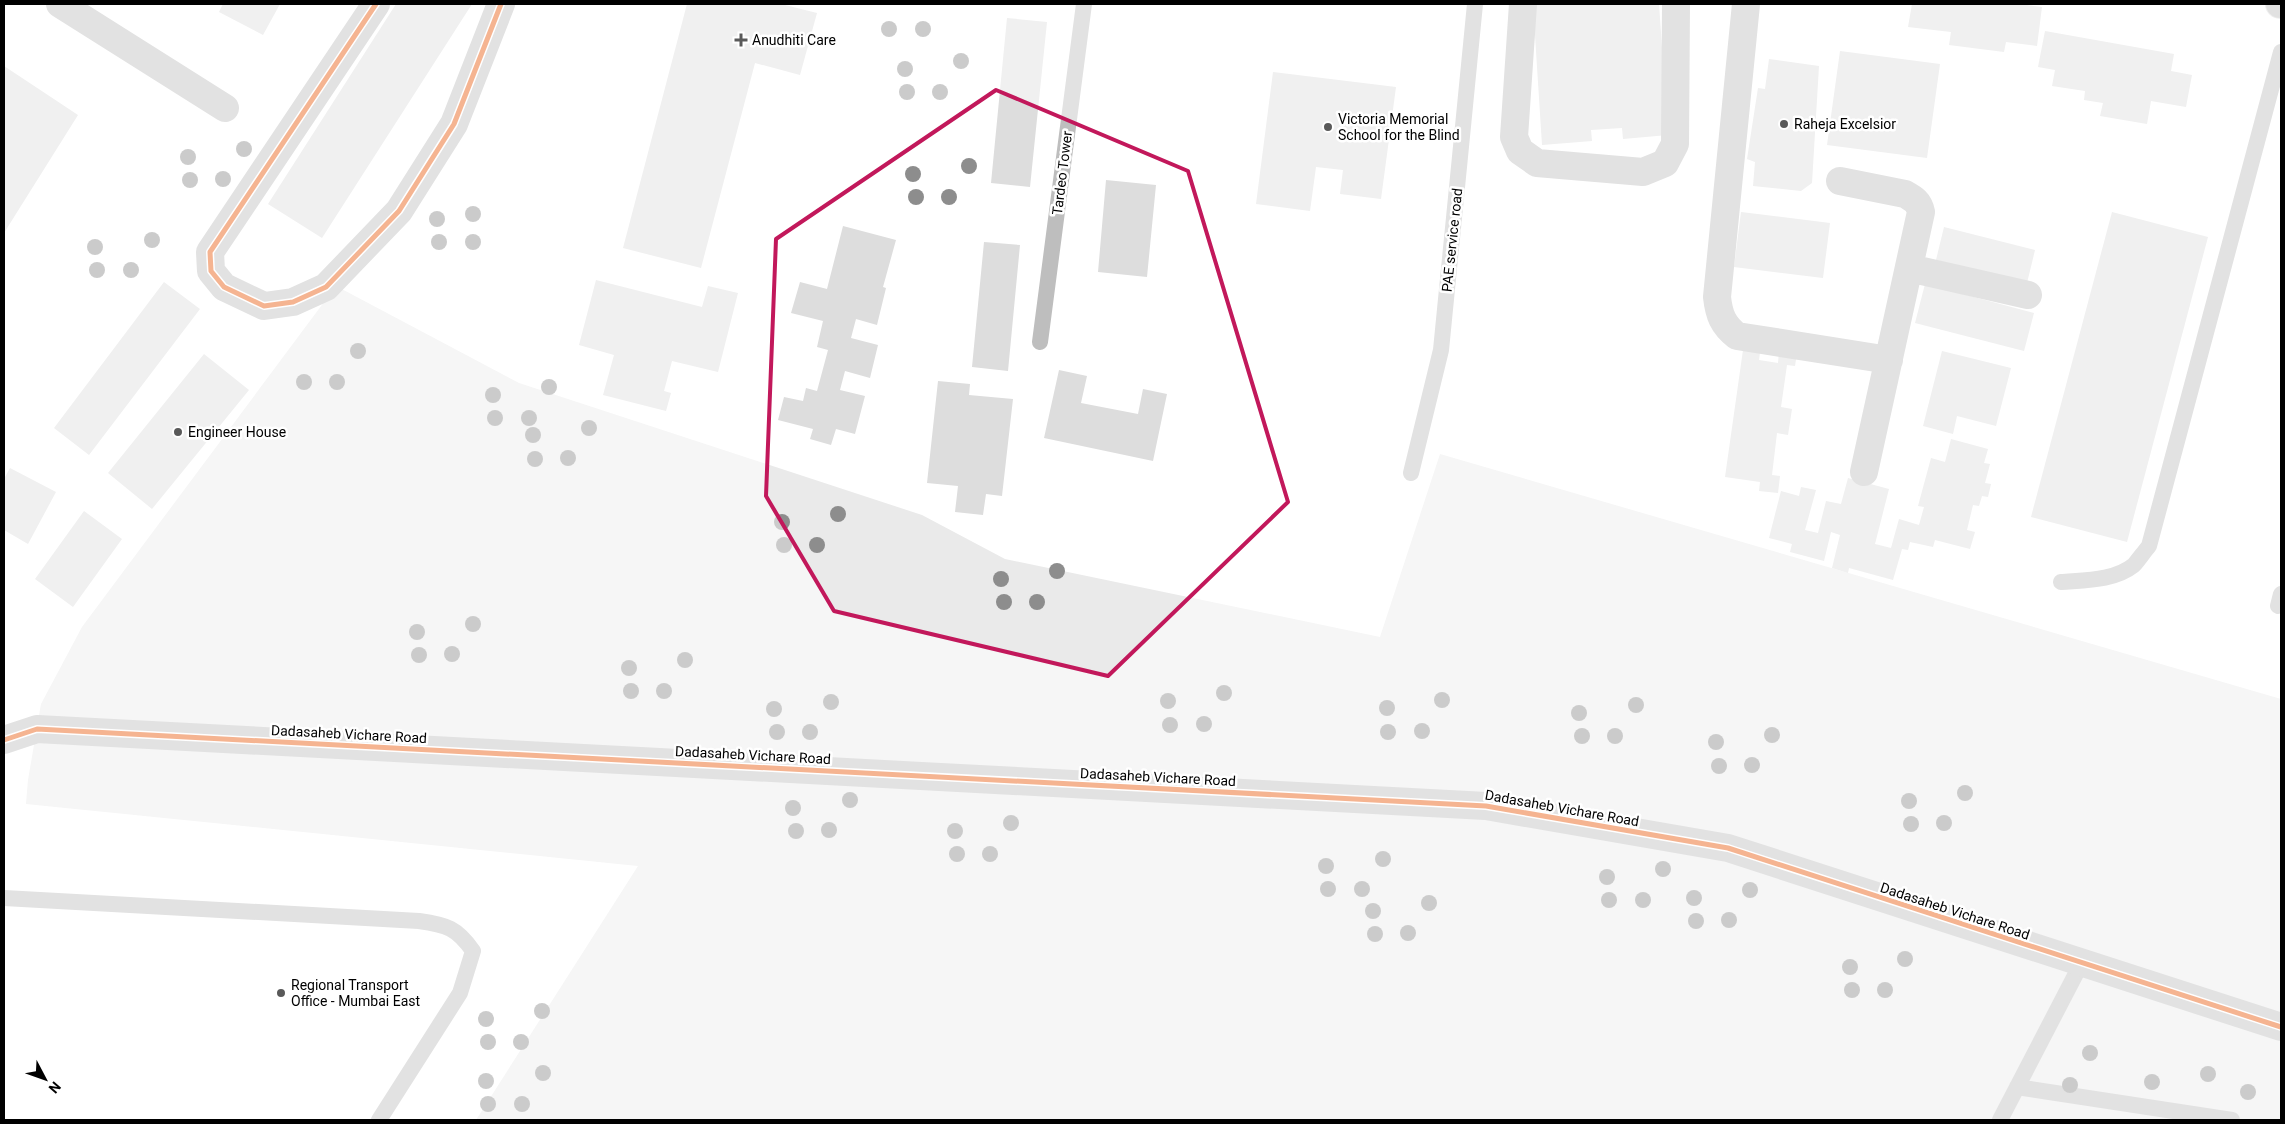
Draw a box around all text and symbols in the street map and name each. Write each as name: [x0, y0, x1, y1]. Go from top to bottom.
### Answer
place label: Anudhiti Care: [752, 32, 836, 48]
marker: Anudhiti Care: [734, 33, 748, 47]
place label: Victoria Memorial School for the Blind: [1338, 111, 1460, 143]
place label: Raheja Excelsior: [1794, 116, 1896, 132]
marker: Raheja Excelsior: [1778, 118, 1790, 130]
marker: Victoria Memorial School for the Blind: [1322, 121, 1334, 133]
street label: Tardeo Tower: [1049, 130, 1075, 216]
street label: PAE service road: [1439, 187, 1465, 293]
place label: Engineer House: [188, 424, 286, 440]
marker: Engineer House: [172, 426, 184, 438]
street label: Dadasaheb Vichare Road: [271, 722, 427, 746]
street label: Dadasaheb Vichare Road: [675, 743, 831, 767]
street label: Dadasaheb Vichare Road: [1080, 765, 1236, 789]
street label: Dadasaheb Vichare Road: [1484, 787, 1640, 829]
street label: Dadasaheb Vichare Road: [1878, 879, 2032, 943]
place label: Regional Transport Office - Mumbai East: [291, 977, 421, 1009]
marker: Regional Transport Office - Mumbai East: [275, 987, 287, 999]
north arrow: [20, 1054, 70, 1104]
text: N: [46, 1079, 64, 1097]

